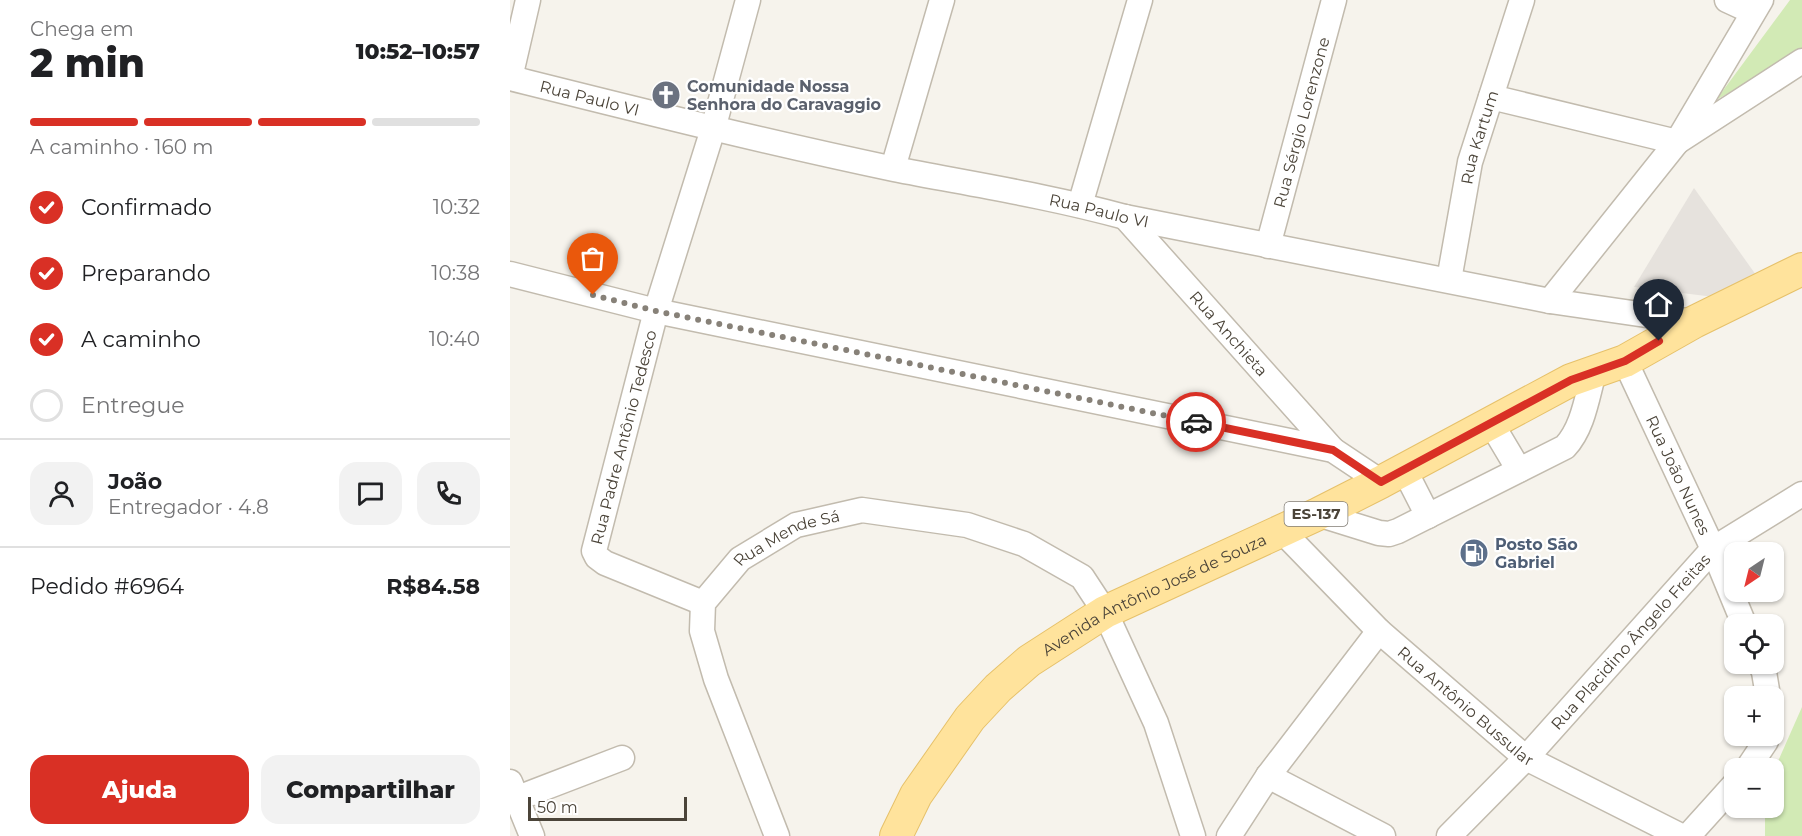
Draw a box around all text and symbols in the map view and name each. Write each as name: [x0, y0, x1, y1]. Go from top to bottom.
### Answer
text: Chega em: [30, 17, 134, 41]
street label: Rua Sérgio Lorenzone: [1270, 35, 1334, 210]
text: 10:52–10:57: [356, 38, 480, 65]
text: 2 min: [30, 39, 145, 87]
street label: Rua Paulo VI: [538, 77, 641, 120]
place label: Comunidade Nossa Senhora do Caravaggio: [687, 77, 881, 114]
church icon: Comunidade Nossa Senhora do Caravaggio: [650, 79, 682, 111]
street label: Rua Kartum: [1457, 88, 1502, 186]
text: A caminho · 160 m: [30, 135, 213, 159]
street label: Rua Paulo VI: [1047, 190, 1151, 232]
icon: check: [30, 191, 63, 224]
text: Confirmado: [81, 194, 212, 221]
text: 10:32: [433, 195, 480, 219]
pin: [567, 233, 618, 295]
icon: bag: [576, 242, 609, 275]
icon: check: [30, 257, 63, 290]
text: Preparando: [81, 260, 210, 287]
text: 10:38: [431, 261, 480, 285]
pin: [1633, 279, 1684, 341]
street label: Rua Anchieta: [1186, 287, 1271, 380]
icon: home: [1642, 288, 1675, 321]
icon: check: [30, 323, 63, 356]
text: A caminho: [81, 326, 201, 353]
text: 10:40: [429, 327, 480, 351]
street label: Rua Padre Antônio Tedesco: [587, 328, 661, 547]
text: Entregue: [81, 392, 185, 419]
courier: [1166, 392, 1226, 452]
icon: car: [1180, 406, 1213, 439]
street label: Rua João Nunes: [1642, 413, 1714, 538]
button: person: [30, 462, 93, 525]
button: chat: [339, 462, 402, 525]
button: phone: [417, 462, 480, 525]
text: João: [108, 468, 162, 495]
text: Entregador · 4.8: [108, 495, 269, 519]
road number: ES-137: [1284, 502, 1348, 526]
street label: Rua Mende Sá: [729, 506, 842, 570]
street label: Avenida Antônio José de Souza: [1039, 530, 1270, 660]
place label: Posto São Gabriel: [1495, 535, 1578, 572]
fuel station icon: Posto São Gabriel: [1458, 537, 1490, 569]
north arrow: [1724, 542, 1784, 602]
map controls: [1724, 542, 1784, 818]
street label: Rua Placidino Ângelo Freitas: [1547, 550, 1714, 734]
text: Pedido #6964: [30, 573, 184, 600]
text: R$84.58: [386, 573, 480, 600]
button: locate: [1724, 614, 1784, 674]
street label: Rua Antônio Bussular: [1394, 642, 1536, 770]
button: +: [1724, 686, 1784, 746]
button: Ajuda: [30, 755, 249, 824]
button: Compartilhar: [261, 755, 480, 824]
button: −: [1724, 758, 1784, 818]
scale bar: [528, 794, 687, 822]
text: 50 m: [537, 798, 578, 817]

